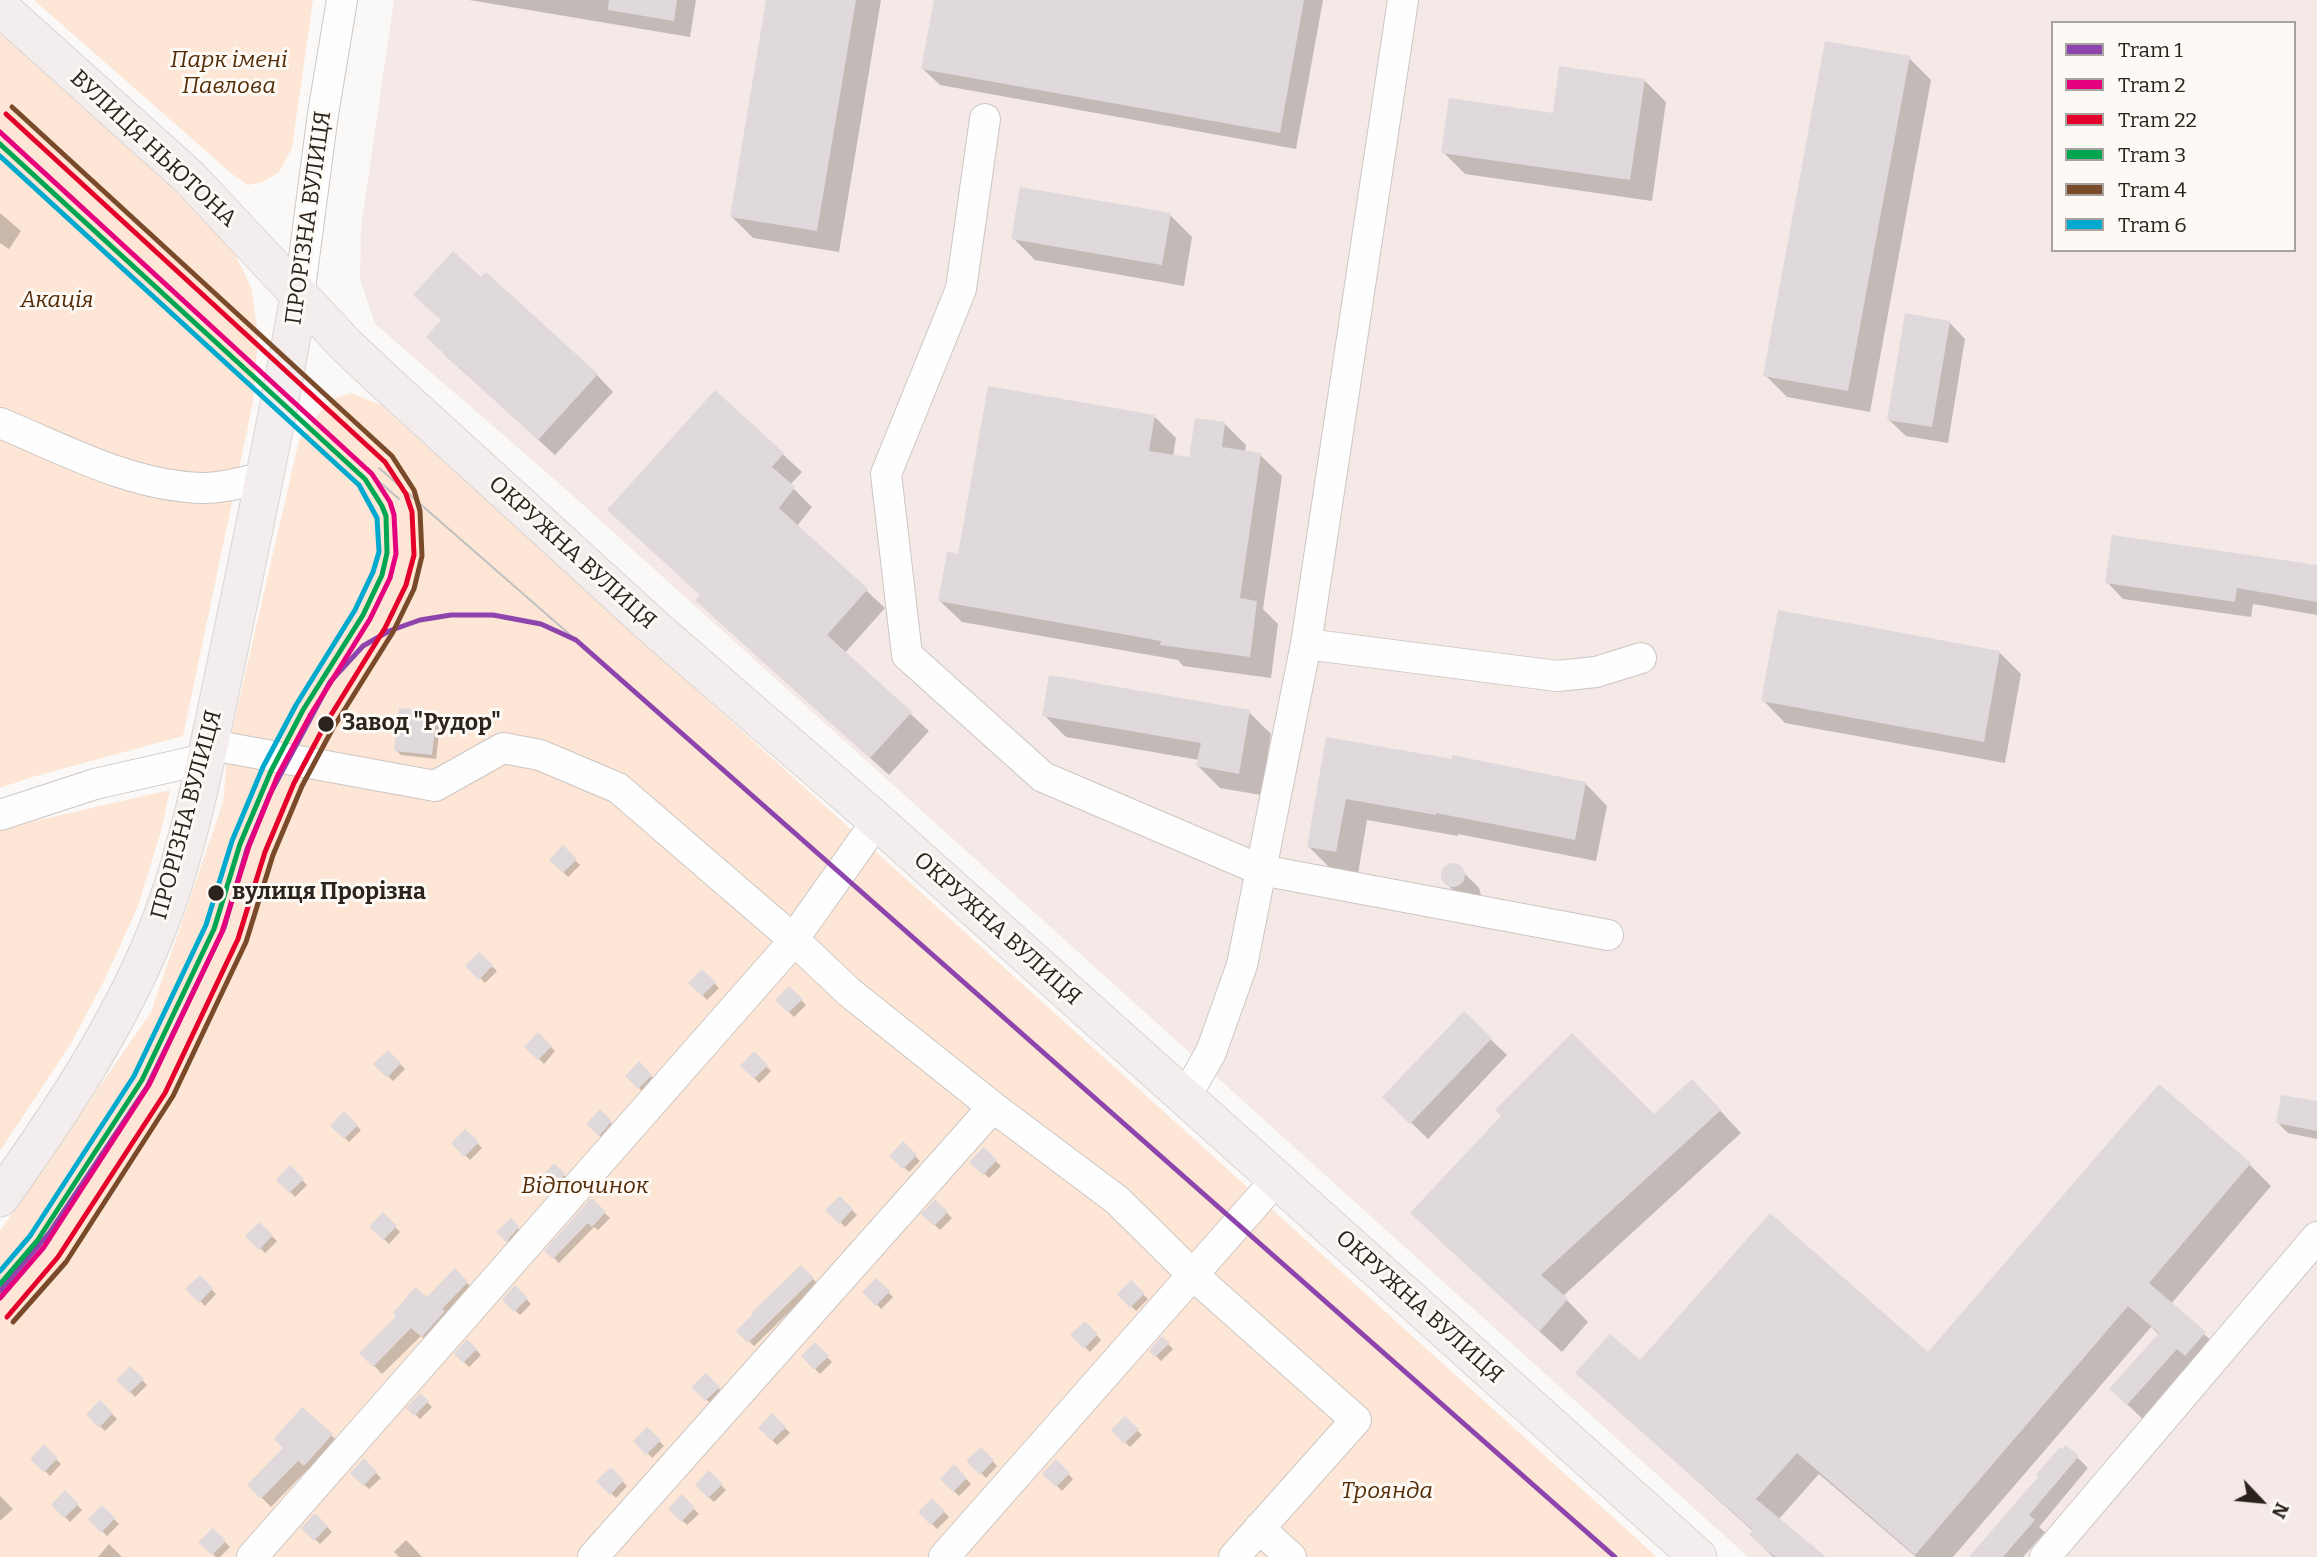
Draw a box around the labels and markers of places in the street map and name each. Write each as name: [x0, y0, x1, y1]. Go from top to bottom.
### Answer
place label: Завод "Рудор": [342, 710, 501, 738]
marker: Завод "Рудор": [316, 714, 336, 734]
place label: вулиця Прорізна: [232, 879, 426, 907]
marker: вулиця Прорізна: [206, 883, 226, 903]

